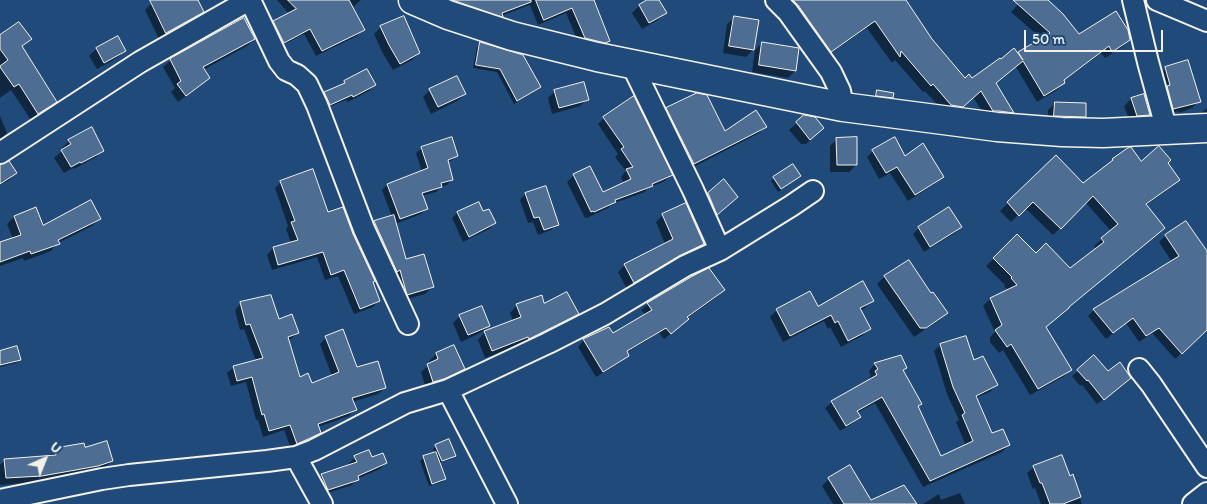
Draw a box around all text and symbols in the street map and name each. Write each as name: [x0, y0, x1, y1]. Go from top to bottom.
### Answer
scale bar: [1027, 20, 1166, 52]
text: 50 m: [1032, 30, 1065, 48]
north arrow: [20, 434, 70, 484]
text: U: [47, 439, 65, 457]

